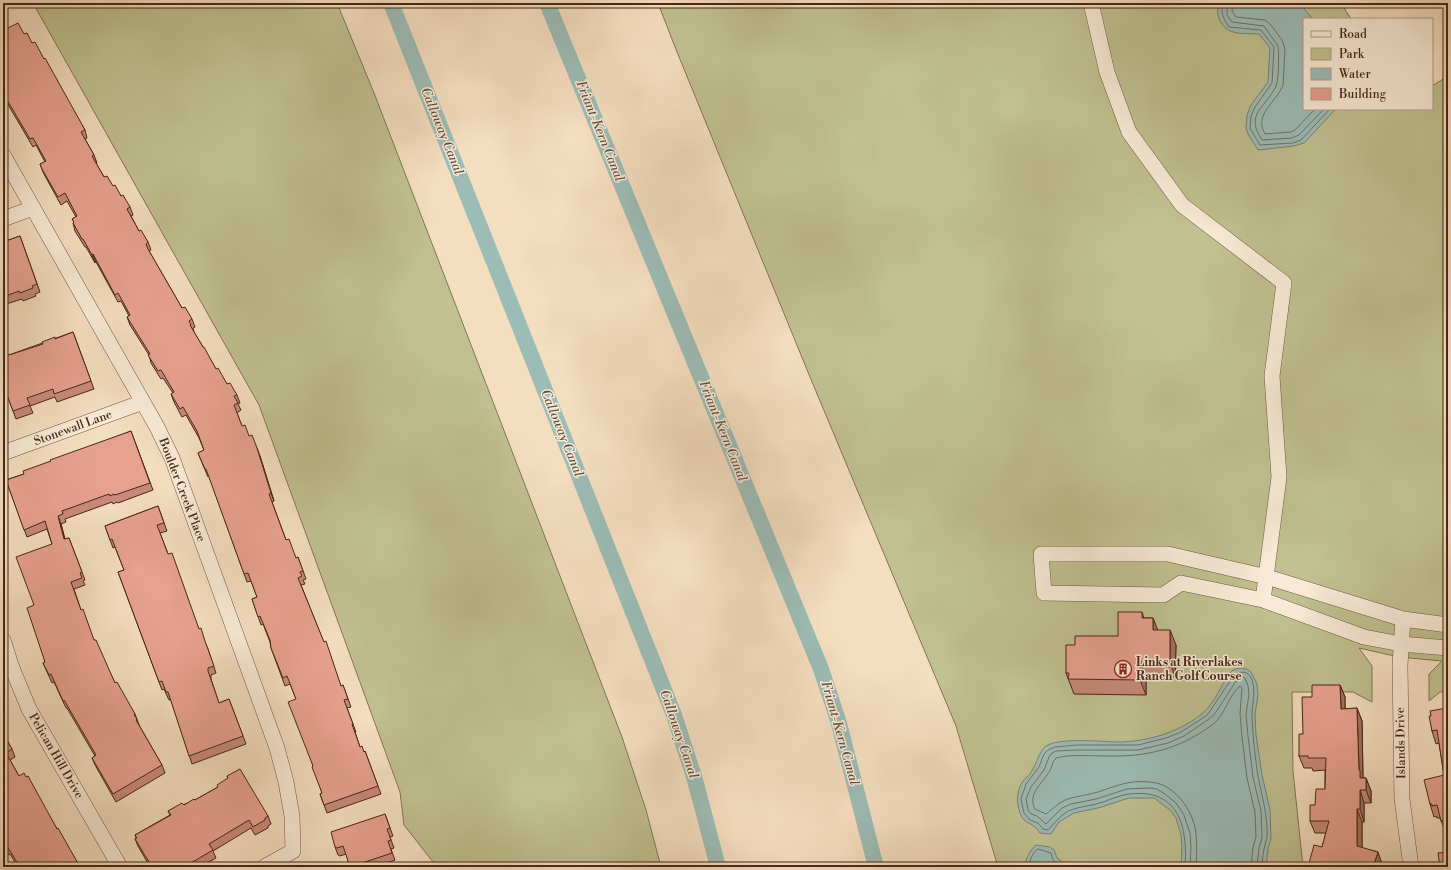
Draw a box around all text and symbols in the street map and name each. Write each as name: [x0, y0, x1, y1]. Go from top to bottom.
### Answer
legend: [1303, 18, 1433, 110]
text: Road: [1339, 27, 1367, 42]
text: Park: [1339, 47, 1365, 62]
text: Water: [1338, 67, 1371, 82]
water label: Friant-Kern Canal: [572, 78, 628, 185]
water label: Calloway Canal: [417, 85, 467, 178]
text: Building: [1338, 87, 1387, 102]
water label: Friant-Kern Canal: [695, 378, 751, 485]
water label: Calloway Canal: [537, 387, 587, 480]
street label: Stonewall Lane: [32, 407, 114, 449]
street label: Boulder Creek Place: [155, 435, 209, 544]
place label: Links at Riverlakes Ranch Golf Course: [1136, 655, 1243, 684]
building icon: Links at Riverlakes Ranch Golf Course: [1113, 659, 1133, 679]
water label: Friant-Kern Canal: [817, 679, 863, 788]
water label: Calloway Canal: [656, 687, 702, 781]
street label: Islands Drive: [1393, 707, 1409, 779]
street label: Pelican Hill Drive: [25, 710, 87, 802]

